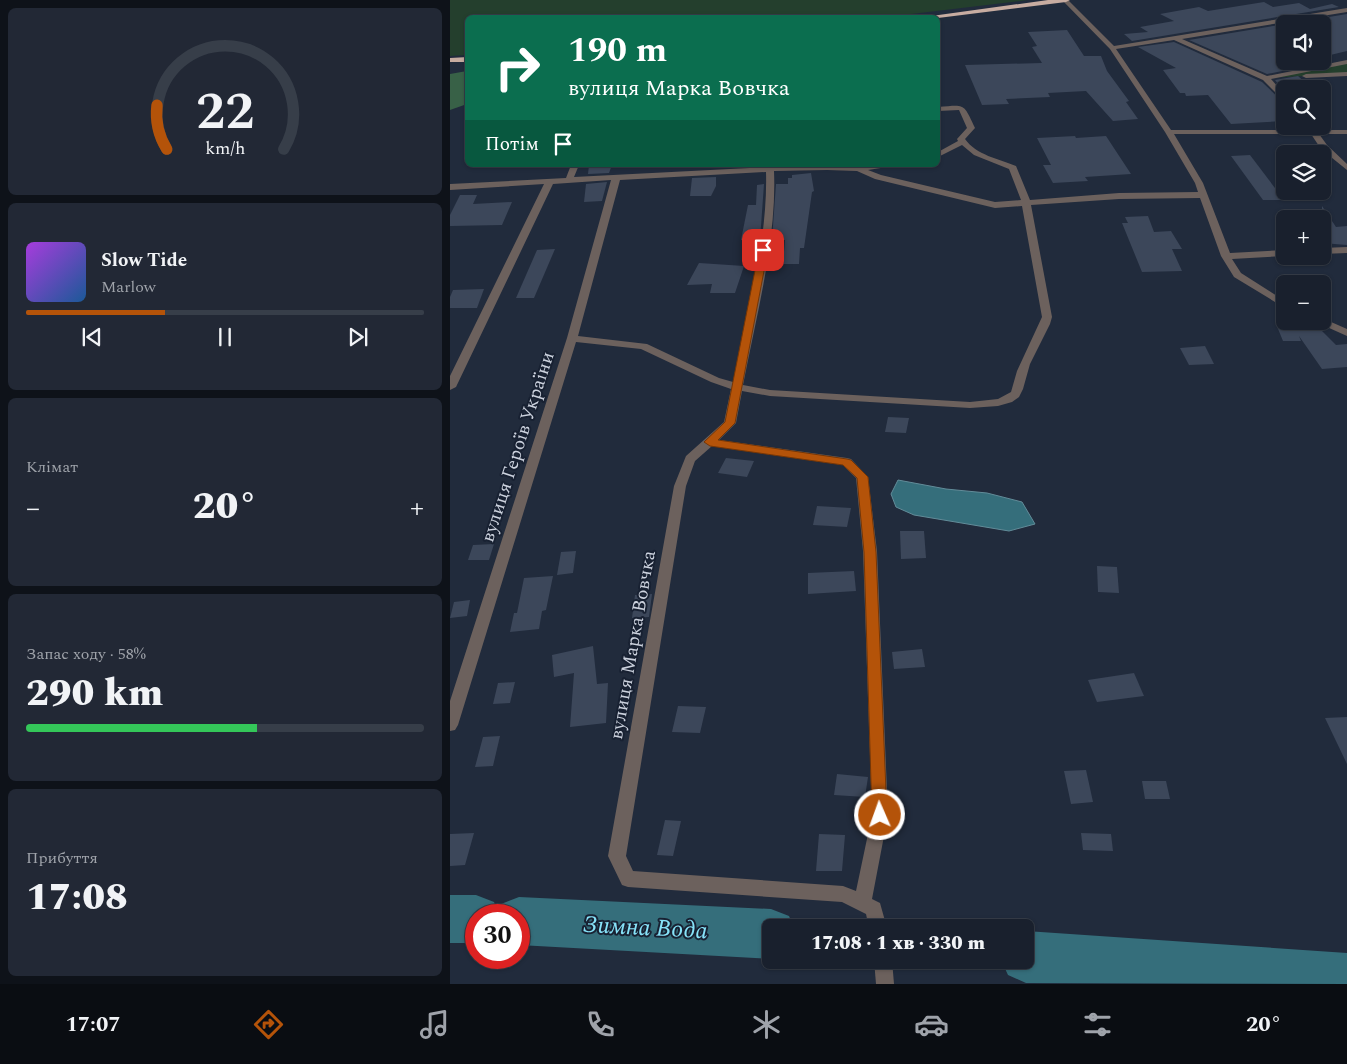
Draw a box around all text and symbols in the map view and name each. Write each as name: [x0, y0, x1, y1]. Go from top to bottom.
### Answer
map controls: [1276, 15, 1331, 330]
button: sound: [1276, 15, 1331, 70]
text: 190 m: [568, 24, 667, 77]
icon: right: [485, 35, 550, 100]
text: вулиця Марка Вовчка: [568, 72, 790, 105]
text: 22: [196, 73, 254, 152]
button: search: [1276, 80, 1331, 135]
text: Потім: [485, 130, 539, 159]
icon: arrive: [549, 130, 577, 158]
text: km/h: [205, 135, 245, 162]
button: layers: [1276, 145, 1331, 200]
button: +: [1276, 210, 1331, 265]
pin: [742, 229, 784, 271]
icon: arrive: [749, 236, 777, 264]
text: Slow Tide: [101, 246, 187, 275]
text: Marlow: [101, 275, 156, 299]
button: −: [1276, 275, 1331, 330]
icon: previous: [78, 323, 106, 351]
icon: pause: [211, 323, 239, 351]
icon: next: [344, 323, 372, 351]
street label: вулиця Героїв України: [473, 348, 563, 546]
text: Клімат: [26, 455, 78, 479]
text: 20°: [193, 478, 257, 536]
text: −: [26, 487, 40, 530]
text: +: [410, 487, 424, 530]
street label: вулиця Марка Вовчка: [602, 547, 664, 742]
text: Запас ходу · 58%: [26, 642, 146, 666]
text: 290 km: [26, 665, 163, 723]
position arrow: [853, 788, 905, 840]
text: Прибуття: [26, 846, 98, 870]
text: 17:08: [26, 869, 128, 927]
speed limit sign: 30: [465, 904, 530, 969]
water label: Зимна Вода: [582, 907, 708, 949]
text: 17:08 · 1 хв · 330 m: [811, 929, 985, 958]
icon: directions: [251, 1007, 286, 1042]
icon: music: [417, 1007, 452, 1042]
icon: phone: [583, 1007, 618, 1042]
icon: climate: [749, 1007, 784, 1042]
icon: car: [914, 1007, 949, 1042]
icon: filters: [1080, 1007, 1115, 1042]
text: 17:07: [65, 1008, 121, 1041]
text: 20°: [1246, 1008, 1282, 1041]

